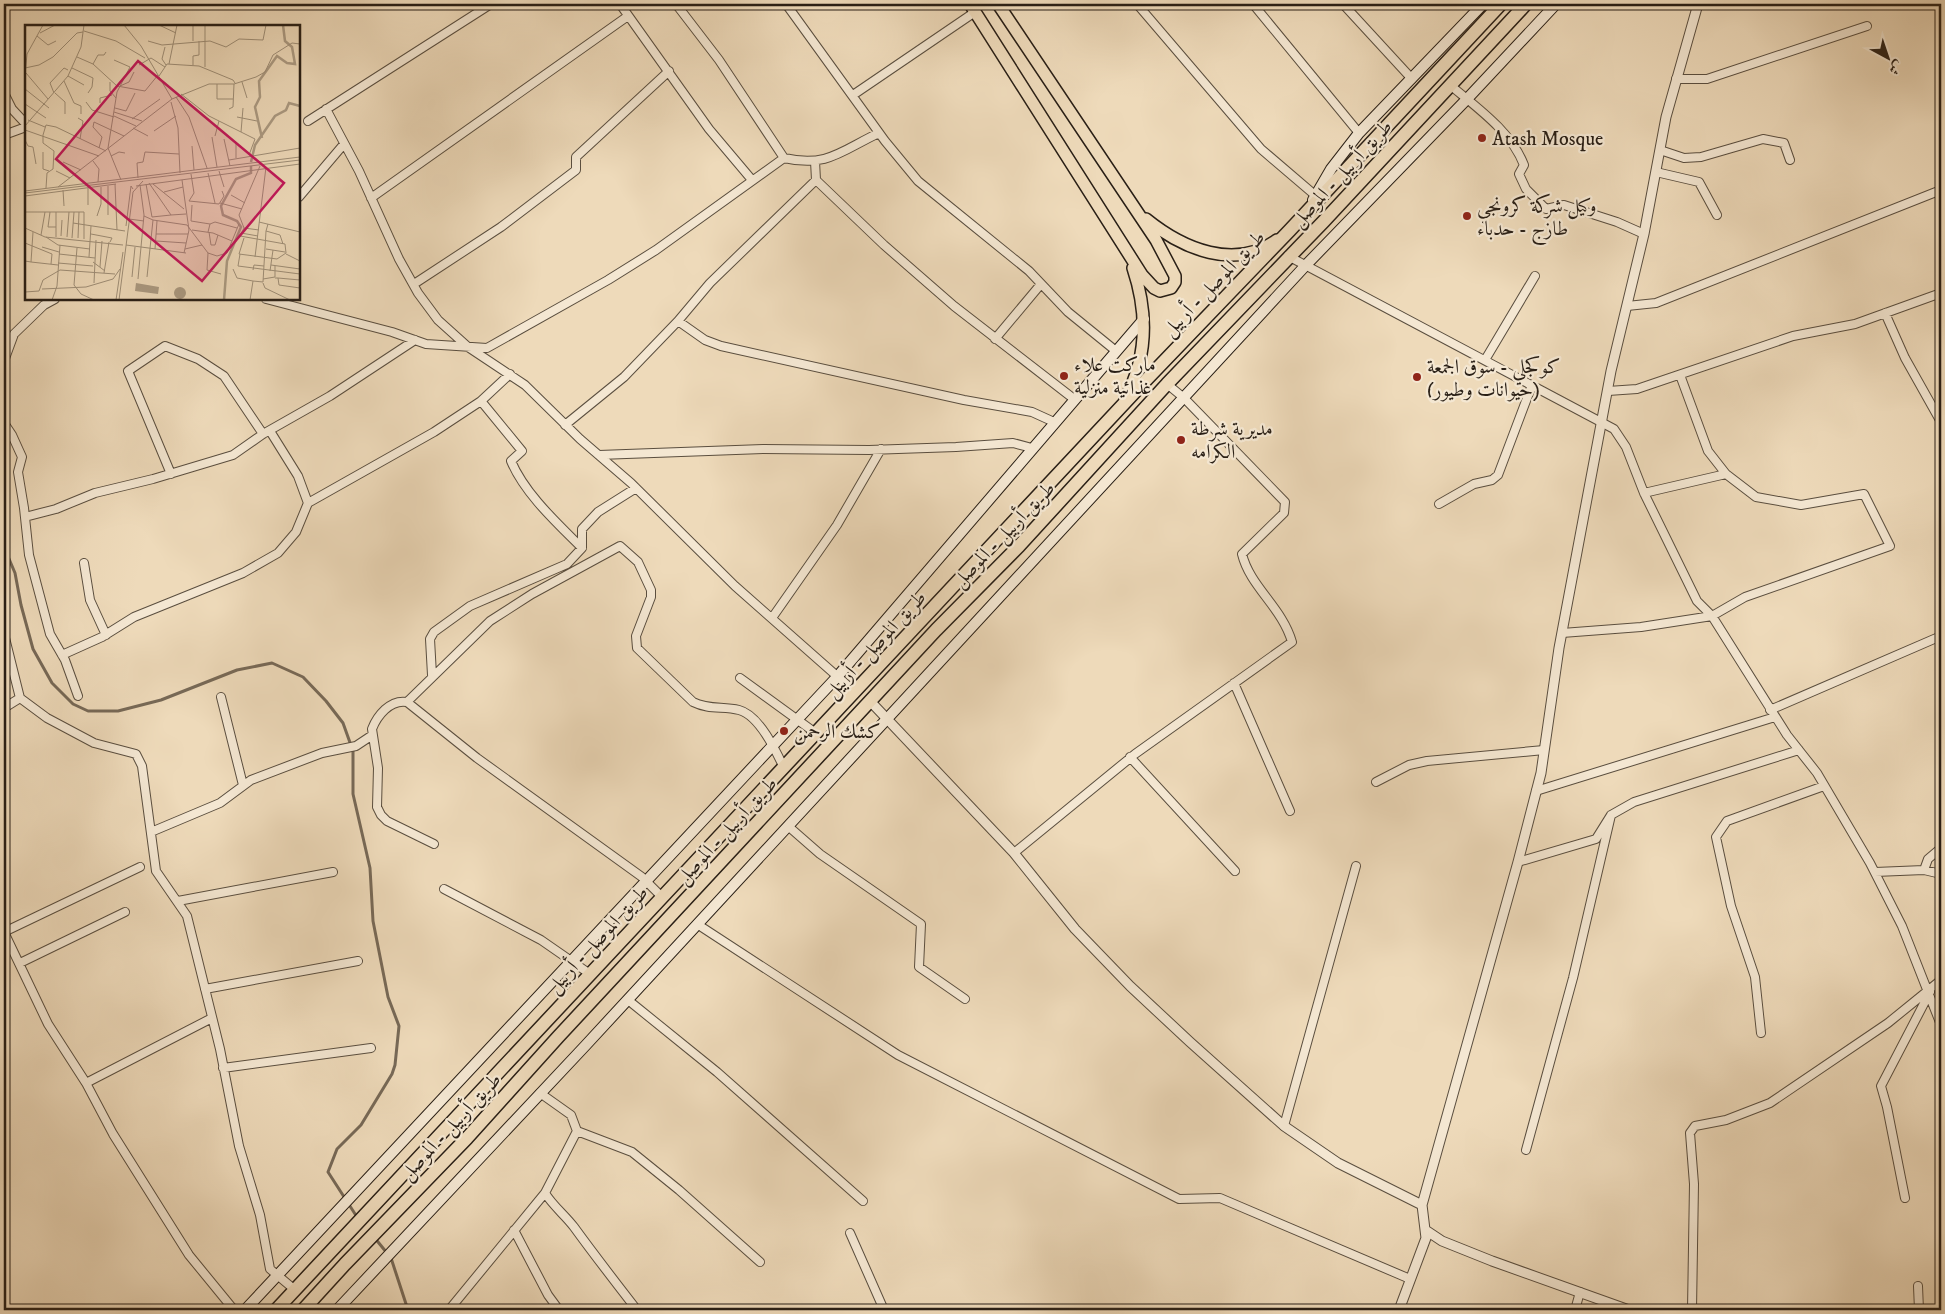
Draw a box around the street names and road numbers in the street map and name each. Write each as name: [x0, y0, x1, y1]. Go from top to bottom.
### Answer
street label: طريق أربيل - الموصل: [1284, 113, 1399, 234]
street label: طريق الموصل - أربيل: [1155, 224, 1272, 343]
street label: طريق أربيل - الموصل: [945, 475, 1062, 594]
street label: طريق الموصل - أربيل: [818, 584, 933, 705]
street label: طريق أربيل - الموصل: [669, 770, 784, 891]
street label: طريق الموصل - أربيل: [540, 879, 655, 1000]
street label: طريق أربيل - الموصل: [393, 1066, 508, 1187]

